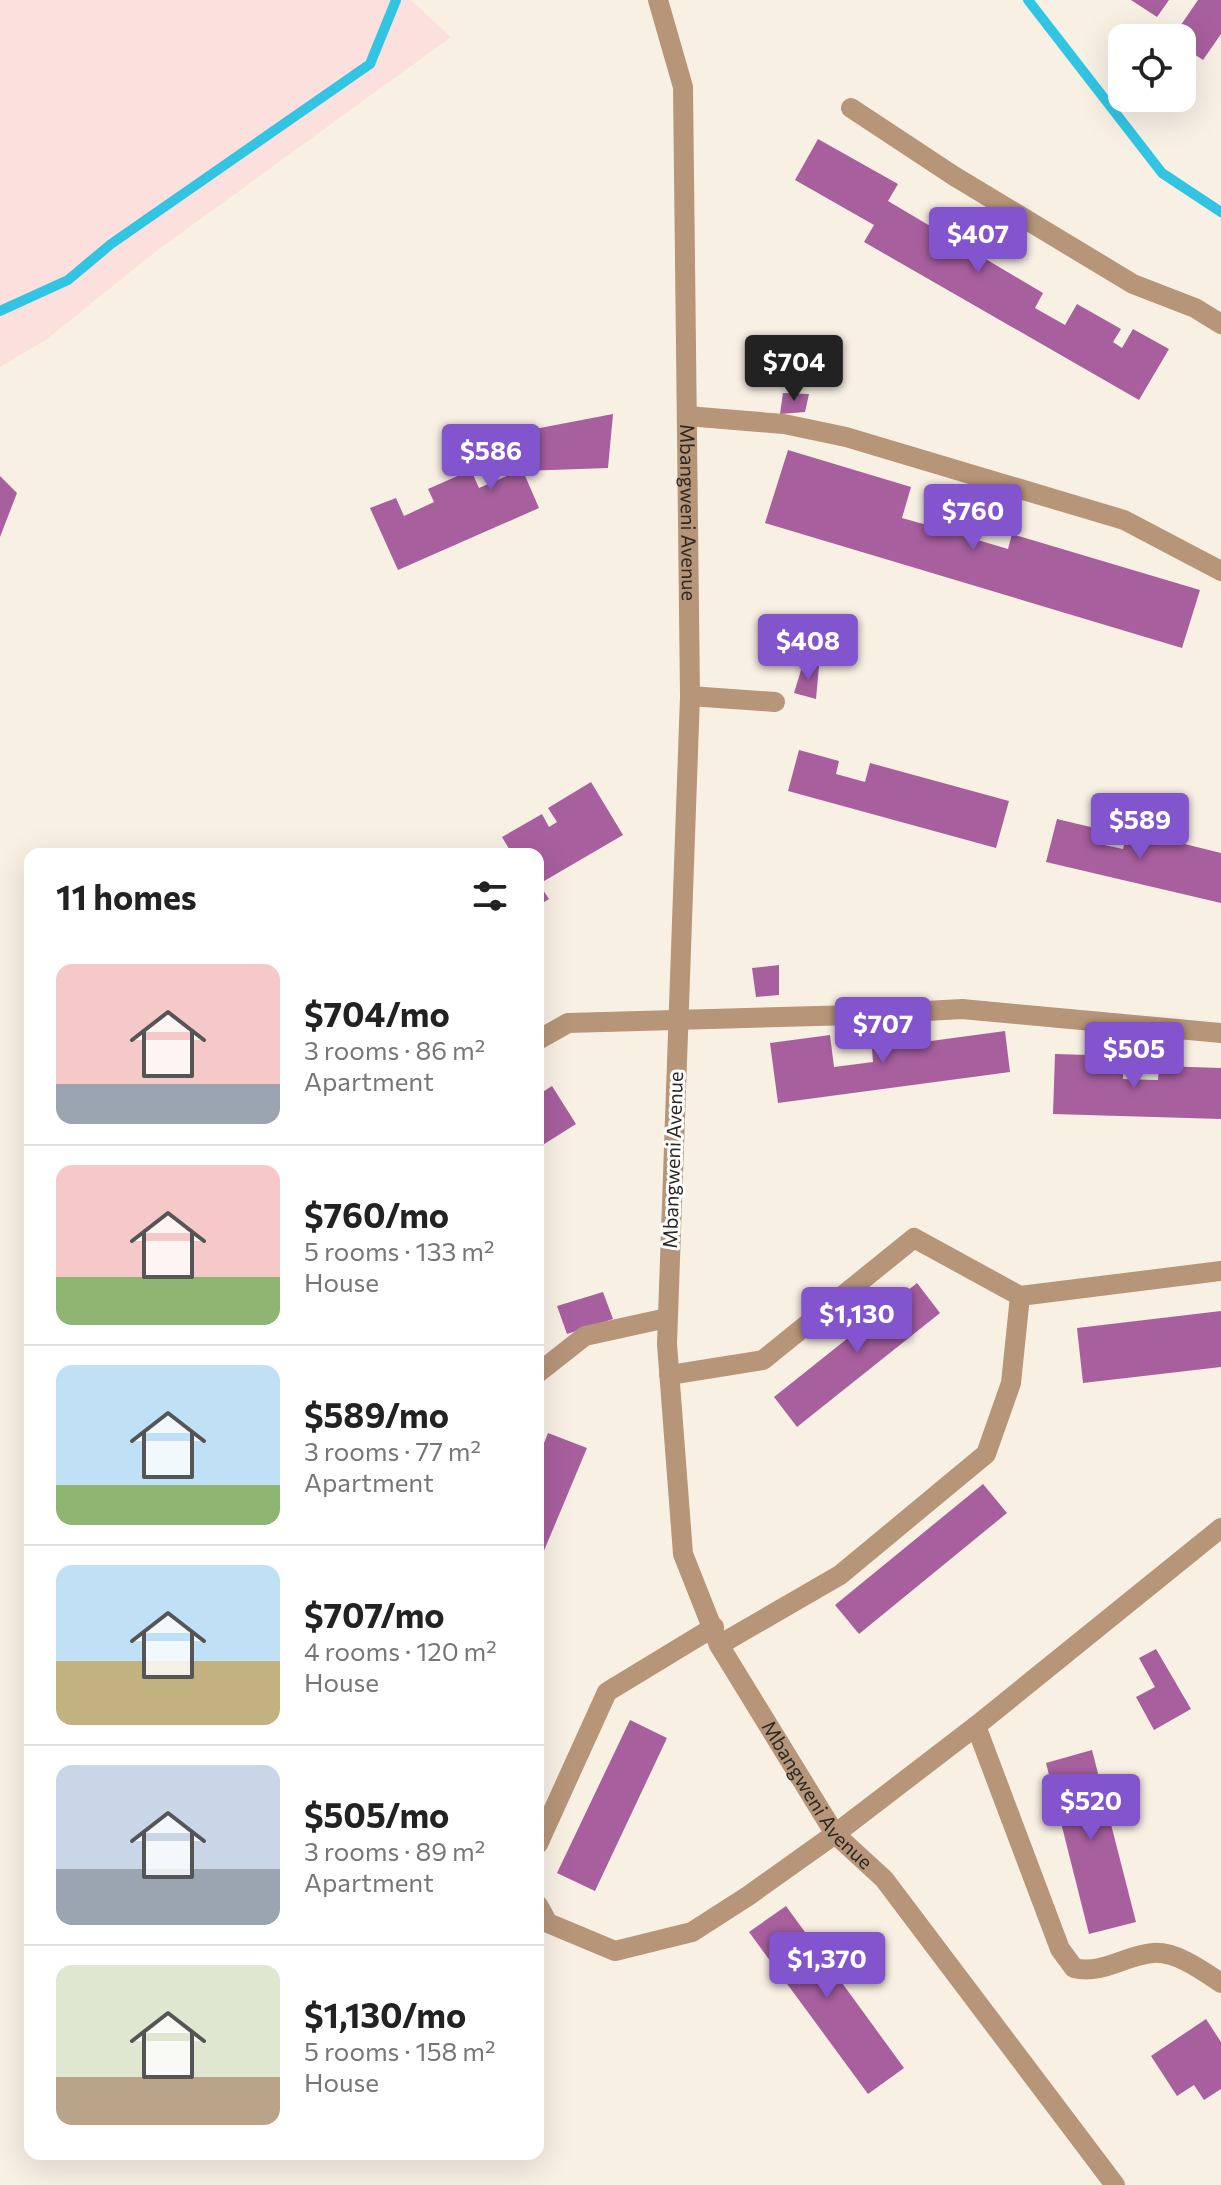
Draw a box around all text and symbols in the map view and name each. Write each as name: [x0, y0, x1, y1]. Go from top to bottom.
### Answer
map controls: [1108, 24, 1196, 112]
button: locate: [1108, 24, 1196, 112]
pin: $407: [931, 207, 1025, 275]
text: $407: [947, 217, 1009, 248]
pin: $704: [747, 335, 841, 403]
text: $704: [763, 345, 825, 376]
pin: $586: [444, 424, 538, 492]
street label: Mbangweni Avenue: [676, 424, 702, 601]
text: $586: [460, 434, 522, 465]
pin: $760: [926, 484, 1020, 552]
text: $760: [942, 494, 1004, 525]
pin: $408: [761, 614, 855, 682]
text: $408: [776, 624, 840, 655]
pin: $589: [1093, 793, 1187, 861]
text: $589: [1109, 803, 1171, 834]
icon: filters: [468, 874, 512, 918]
text: 11 homes: [56, 875, 197, 917]
text: $704/mo: [304, 992, 450, 1034]
icon: home: [120, 996, 216, 1092]
pin: $707: [836, 997, 930, 1065]
text: $707: [853, 1007, 913, 1038]
pin: $505: [1087, 1022, 1181, 1090]
text: $505: [1103, 1032, 1165, 1063]
text: 3 rooms · 86 m²: [304, 1034, 485, 1065]
text: Apartment: [304, 1065, 434, 1096]
street label: Mbangweni Avenue: [657, 1071, 687, 1249]
text: $760/mo: [304, 1193, 449, 1235]
icon: home: [120, 1197, 216, 1293]
text: 5 rooms · 133 m²: [304, 1235, 494, 1266]
text: House: [304, 1266, 379, 1297]
pin: $1,130: [792, 1287, 922, 1355]
text: $1,130: [819, 1297, 895, 1328]
text: $589/mo: [304, 1393, 449, 1435]
icon: home: [120, 1397, 216, 1493]
text: 3 rooms · 77 m²: [304, 1435, 481, 1466]
text: Apartment: [304, 1466, 434, 1497]
text: $707/mo: [304, 1593, 445, 1635]
icon: home: [120, 1597, 216, 1693]
text: 4 rooms · 120 m²: [304, 1635, 497, 1666]
text: House: [304, 1666, 379, 1697]
street label: Mbangweni Avenue: [757, 1716, 878, 1873]
pin: $520: [1044, 1774, 1138, 1842]
text: $520: [1060, 1784, 1122, 1815]
text: $505/mo: [304, 1793, 449, 1835]
icon: home: [120, 1797, 216, 1893]
text: 3 rooms · 89 m²: [304, 1835, 485, 1866]
text: Apartment: [304, 1866, 434, 1897]
pin: $1,370: [762, 1932, 892, 2000]
text: $1,370: [787, 1942, 867, 1973]
text: $1,130/mo: [304, 1993, 466, 2035]
icon: home: [120, 1997, 216, 2093]
text: 5 rooms · 158 m²: [304, 2035, 495, 2066]
text: House: [304, 2066, 379, 2097]

